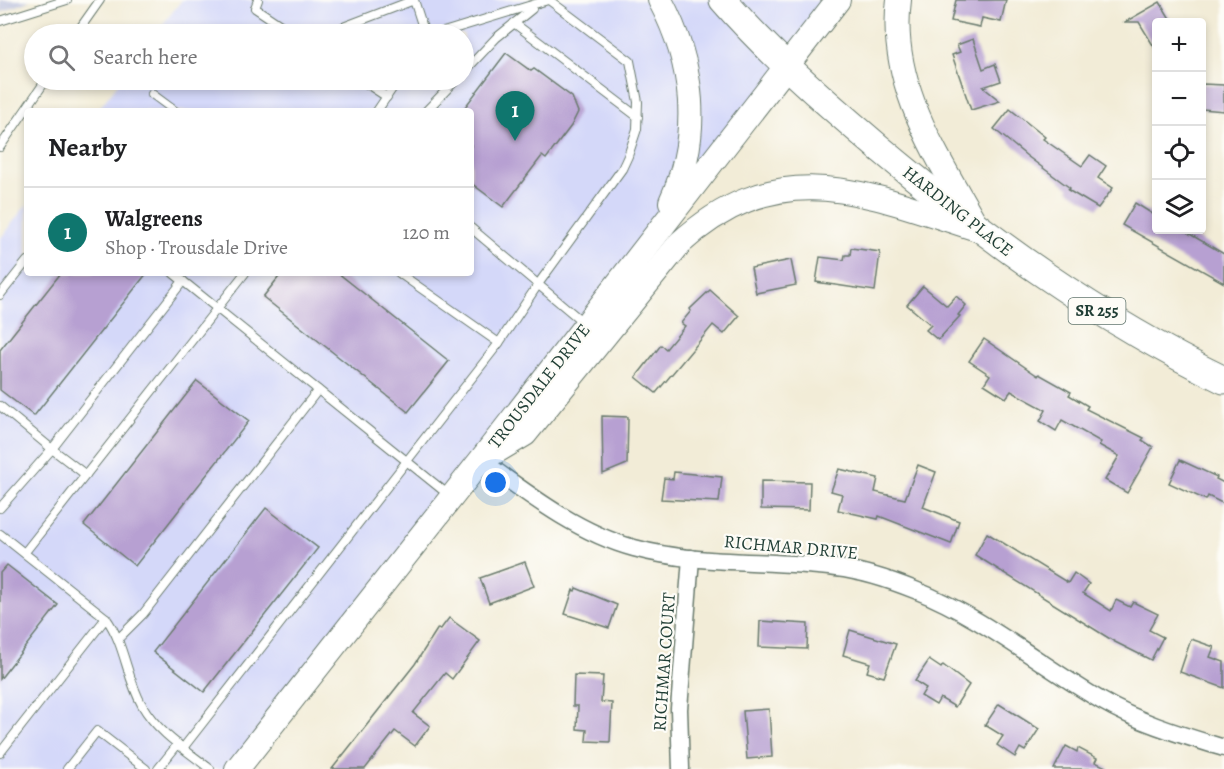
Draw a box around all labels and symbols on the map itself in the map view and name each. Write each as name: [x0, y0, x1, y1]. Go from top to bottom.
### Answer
pin: 1: [496, 92, 534, 141]
street label: HARDING PLACE: [898, 160, 1018, 262]
road number: SR 255: [1068, 298, 1126, 324]
street label: TROUSDALE DRIVE: [483, 318, 595, 454]
your location: [481, 468, 510, 497]
street label: RICHMAR DRIVE: [723, 529, 859, 565]
street label: RICHMAR COURT: [647, 592, 681, 732]

